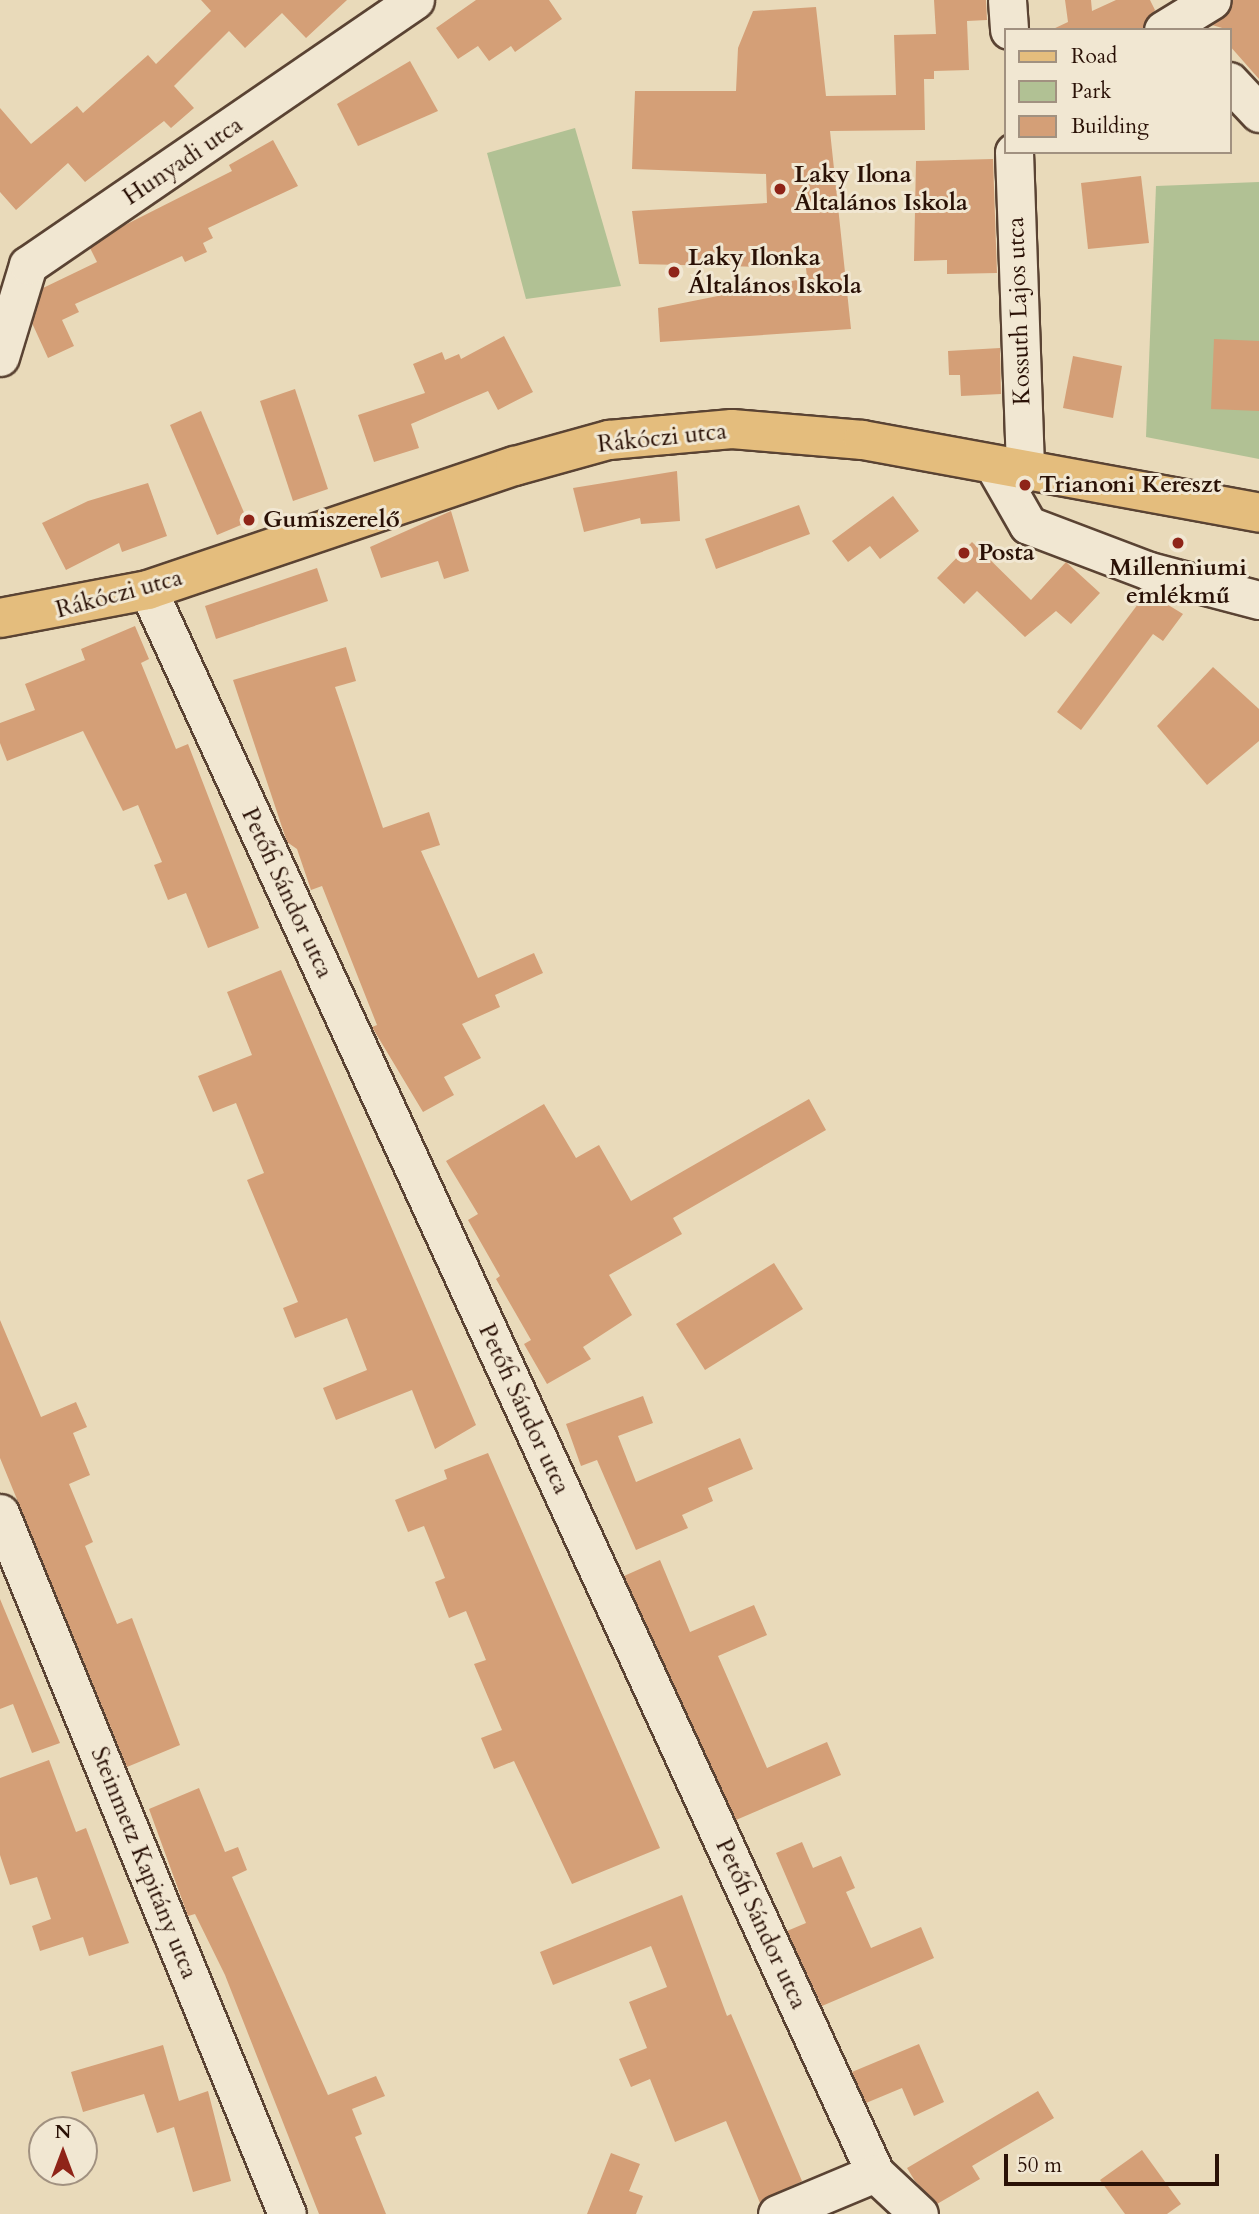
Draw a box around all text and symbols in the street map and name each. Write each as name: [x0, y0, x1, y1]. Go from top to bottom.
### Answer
legend: [1004, 28, 1231, 154]
text: Road: [1071, 42, 1117, 71]
text: Park: [1071, 77, 1111, 106]
street label: Hunyadi utca: [118, 110, 248, 212]
text: Building: [1071, 112, 1149, 141]
place label: Laky Ilona Általános Iskola: [794, 161, 968, 217]
marker: Laky Ilona Általános Iskola: [772, 181, 788, 197]
street label: Kossuth Lajos utca: [1001, 216, 1037, 406]
place label: Laky Ilonka Általános Iskola: [688, 244, 862, 300]
marker: Laky Ilonka Általános Iskola: [666, 264, 682, 280]
street label: Rákóczi utca: [596, 417, 728, 459]
place label: Trianoni Kereszt: [1039, 471, 1221, 499]
marker: Trianoni Kereszt: [1017, 477, 1033, 493]
place label: Gumiszerelő: [263, 506, 400, 534]
marker: Gumiszerelő: [241, 512, 257, 528]
marker: Millenniumi emlékmű: [1170, 535, 1186, 551]
place label: Posta: [978, 539, 1035, 567]
marker: Posta: [956, 545, 972, 561]
place label: Millenniumi emlékmű: [1109, 554, 1247, 610]
street label: Rákóczi utca: [53, 563, 185, 625]
street label: Petőfi Sándor utca: [235, 803, 339, 983]
street label: Petőfi Sándor utca: [472, 1319, 576, 1499]
street label: Steinmetz Kapitány utca: [84, 1743, 204, 1983]
street label: Petőfi Sándor utca: [709, 1834, 813, 2014]
north arrow: [28, 2116, 98, 2186]
text: N: [55, 2119, 71, 2145]
scale bar: [1007, 2140, 1222, 2184]
text: 50 m: [1017, 2151, 1062, 2180]

